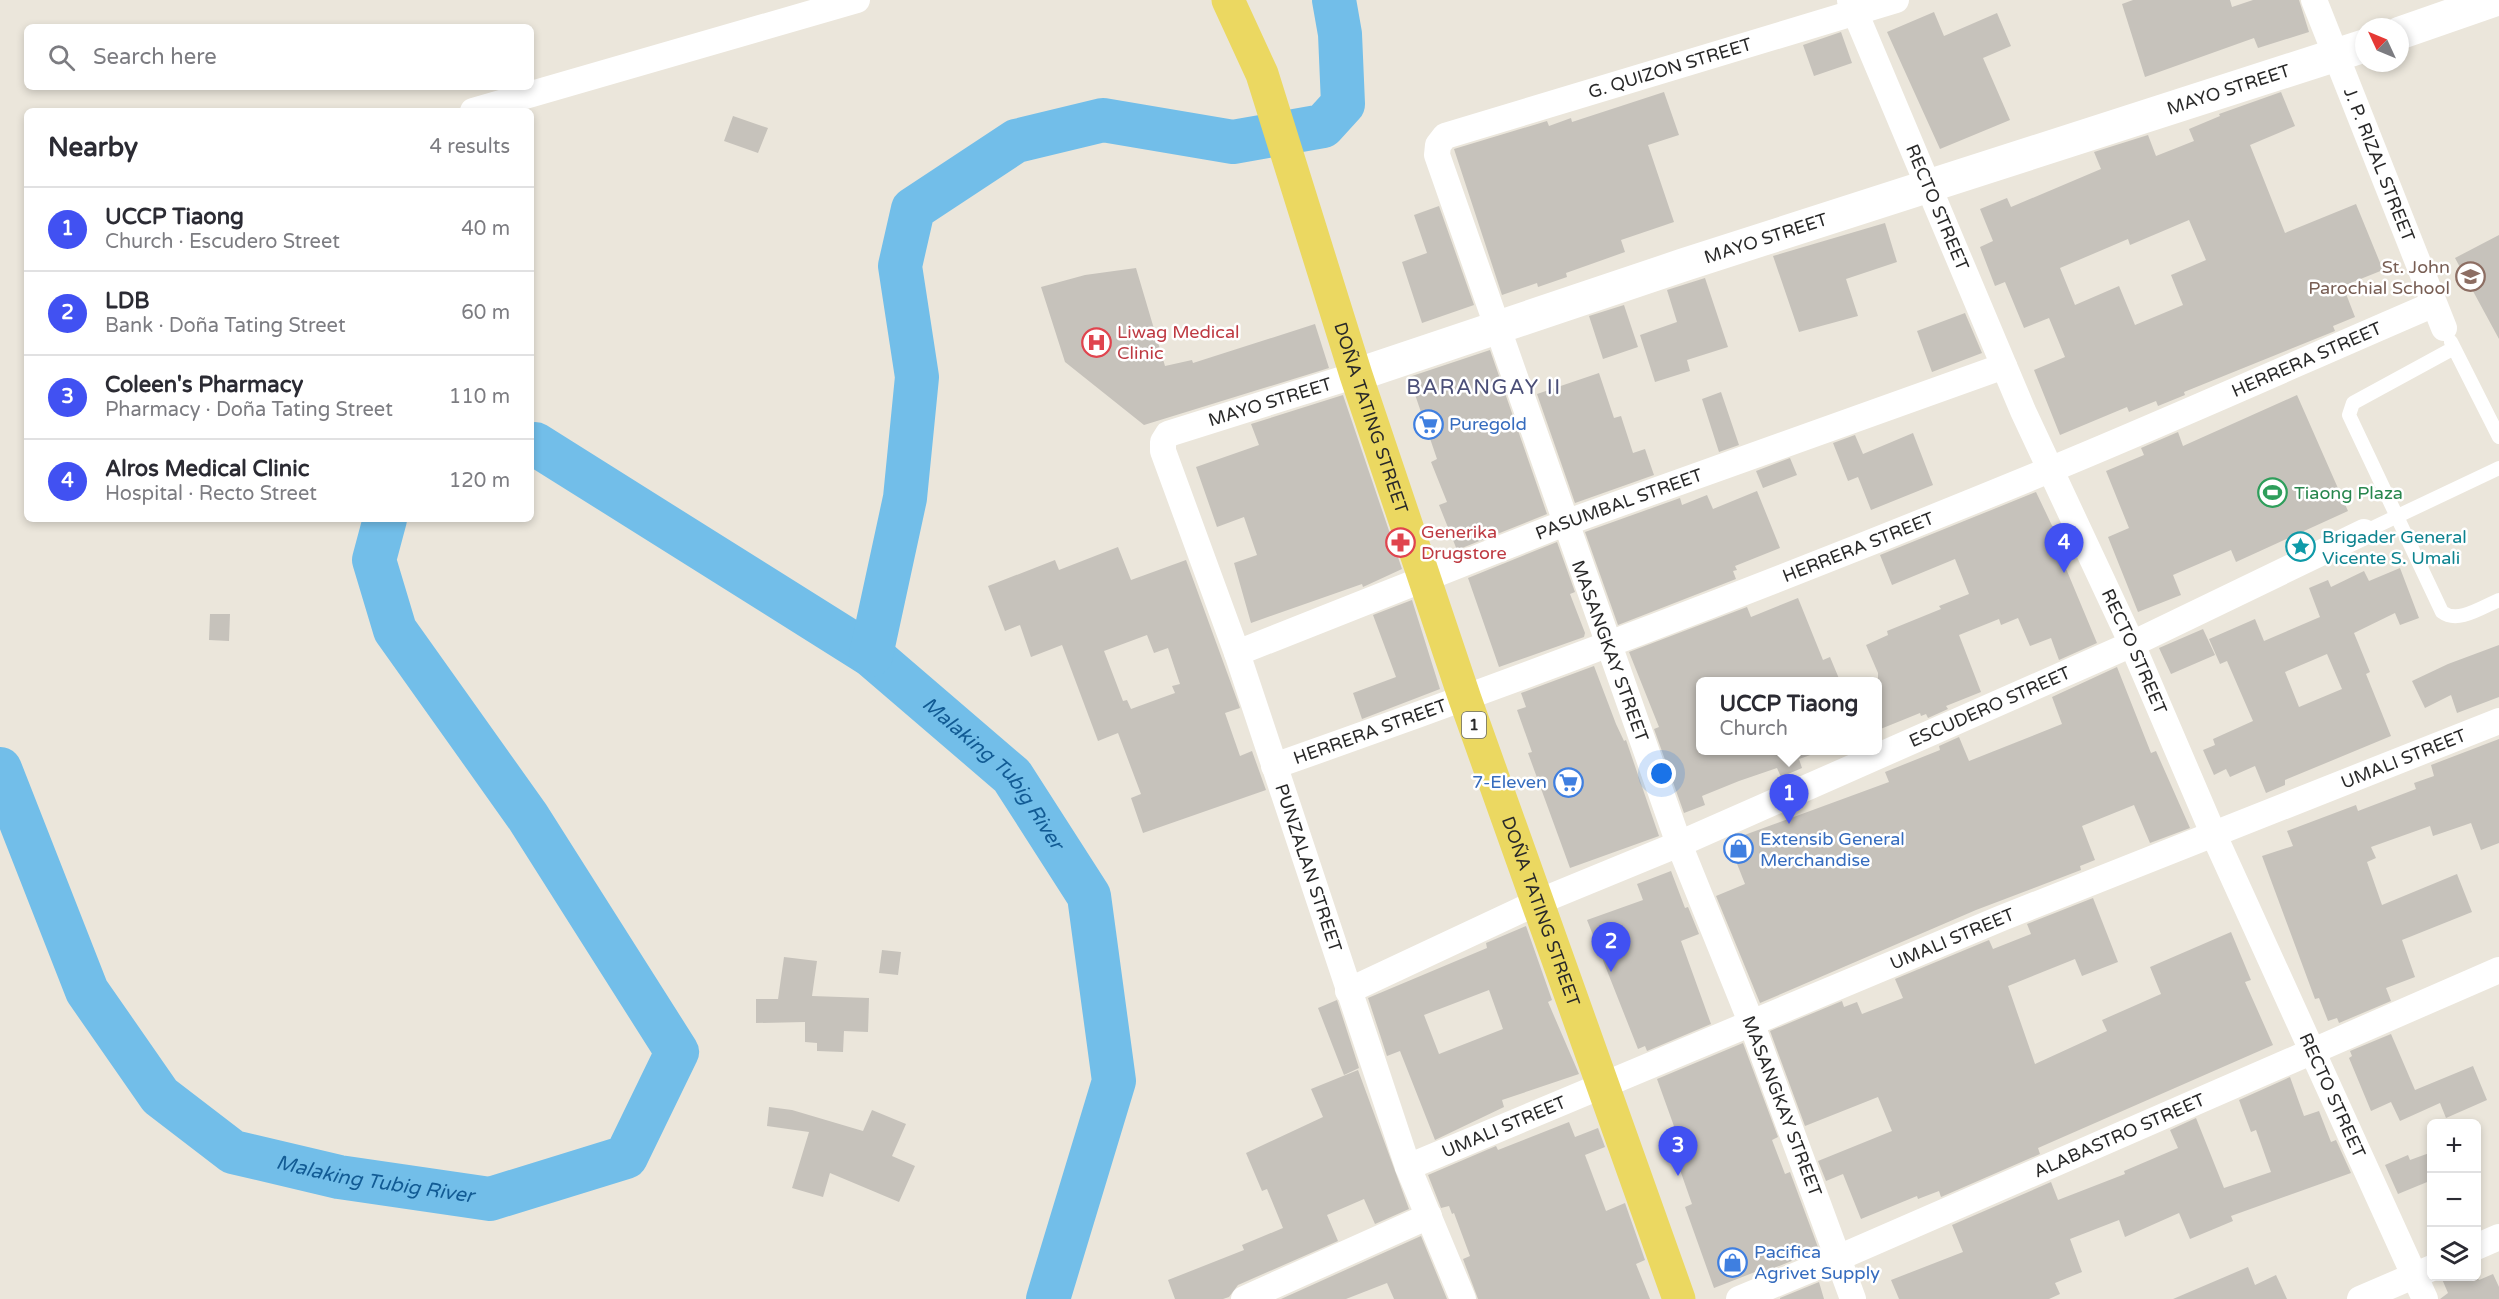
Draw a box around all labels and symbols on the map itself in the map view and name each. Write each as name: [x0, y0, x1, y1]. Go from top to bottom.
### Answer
north arrow: [2355, 18, 2409, 72]
street label: G. QUIZON STREET: [1586, 33, 1755, 103]
street label: MAYO STREET: [2164, 59, 2293, 120]
street label: J. P. RIZAL STREET: [2339, 84, 2420, 245]
street label: RECTO STREET: [1901, 141, 1974, 274]
street label: MAYO STREET: [1701, 208, 1830, 268]
place label: St. John Parochial School: [2308, 256, 2450, 299]
school or university icon: St. John Parochial School: [2455, 261, 2487, 293]
street label: HERRERA STREET: [2228, 317, 2385, 402]
street label: DOÑA TATING STREET: [1329, 319, 1413, 516]
place label: Liwag Medical Clinic: [1117, 321, 1240, 364]
hospital icon: Liwag Medical Clinic: [1080, 326, 1112, 358]
street label: MAYO STREET: [1206, 373, 1335, 431]
district label: BARANGAY II: [1406, 375, 1562, 400]
supermarket icon: Puregold: [1412, 408, 1444, 440]
place label: Puregold: [1449, 413, 1527, 435]
street label: PASUMBAL STREET: [1532, 464, 1705, 545]
sports icon: Tiaong Plaza: [2257, 477, 2289, 509]
place label: Tiaong Plaza: [2294, 482, 2403, 504]
street label: HERRERA STREET: [1779, 507, 1937, 587]
place label: Generika Drugstore: [1421, 521, 1507, 564]
pin: 4: [2044, 524, 2084, 573]
pharmacy icon: Generika Drugstore: [1384, 526, 1416, 558]
place label: Brigader General Vicente S. Umali: [2322, 526, 2467, 569]
place icon: Brigader General Vicente S. Umali: [2285, 531, 2317, 563]
street label: MASANGKAY STREET: [1567, 557, 1653, 745]
street label: RECTO STREET: [2097, 585, 2172, 717]
street label: ESCUDERO STREET: [1906, 662, 2074, 752]
water label: Malaking Tubig River: [917, 692, 1069, 856]
street label: HERRERA STREET: [1290, 694, 1450, 769]
road number: 1: [1462, 712, 1486, 738]
street label: UMALI STREET: [2338, 724, 2469, 794]
your location: [1647, 759, 1676, 788]
supermarket icon: 7-Eleven: [1552, 766, 1584, 798]
place label: 7-Eleven: [1472, 771, 1547, 793]
pin: 1: [1770, 774, 1808, 824]
street label: PUNZALAN STREET: [1270, 781, 1347, 955]
street label: DOÑA TATING STREET: [1497, 813, 1585, 1009]
place label: Extensib General Merchandise: [1760, 828, 1905, 871]
shop icon: Extensib General Merchandise: [1723, 833, 1755, 865]
street label: UMALI STREET: [1887, 903, 2018, 975]
pin: 2: [1592, 922, 1630, 972]
street label: MASANGKAY STREET: [1737, 1013, 1827, 1199]
street label: RECTO STREET: [2294, 1029, 2370, 1161]
street label: ALABASTRO STREET: [2030, 1088, 2208, 1182]
street label: UMALI STREET: [1438, 1091, 1569, 1163]
pin: 3: [1658, 1126, 1698, 1176]
water label: Malaking Tubig River: [274, 1151, 477, 1209]
place label: Pacifica Agrivet Supply: [1754, 1241, 1880, 1284]
shop icon: Pacifica Agrivet Supply: [1717, 1246, 1749, 1278]

